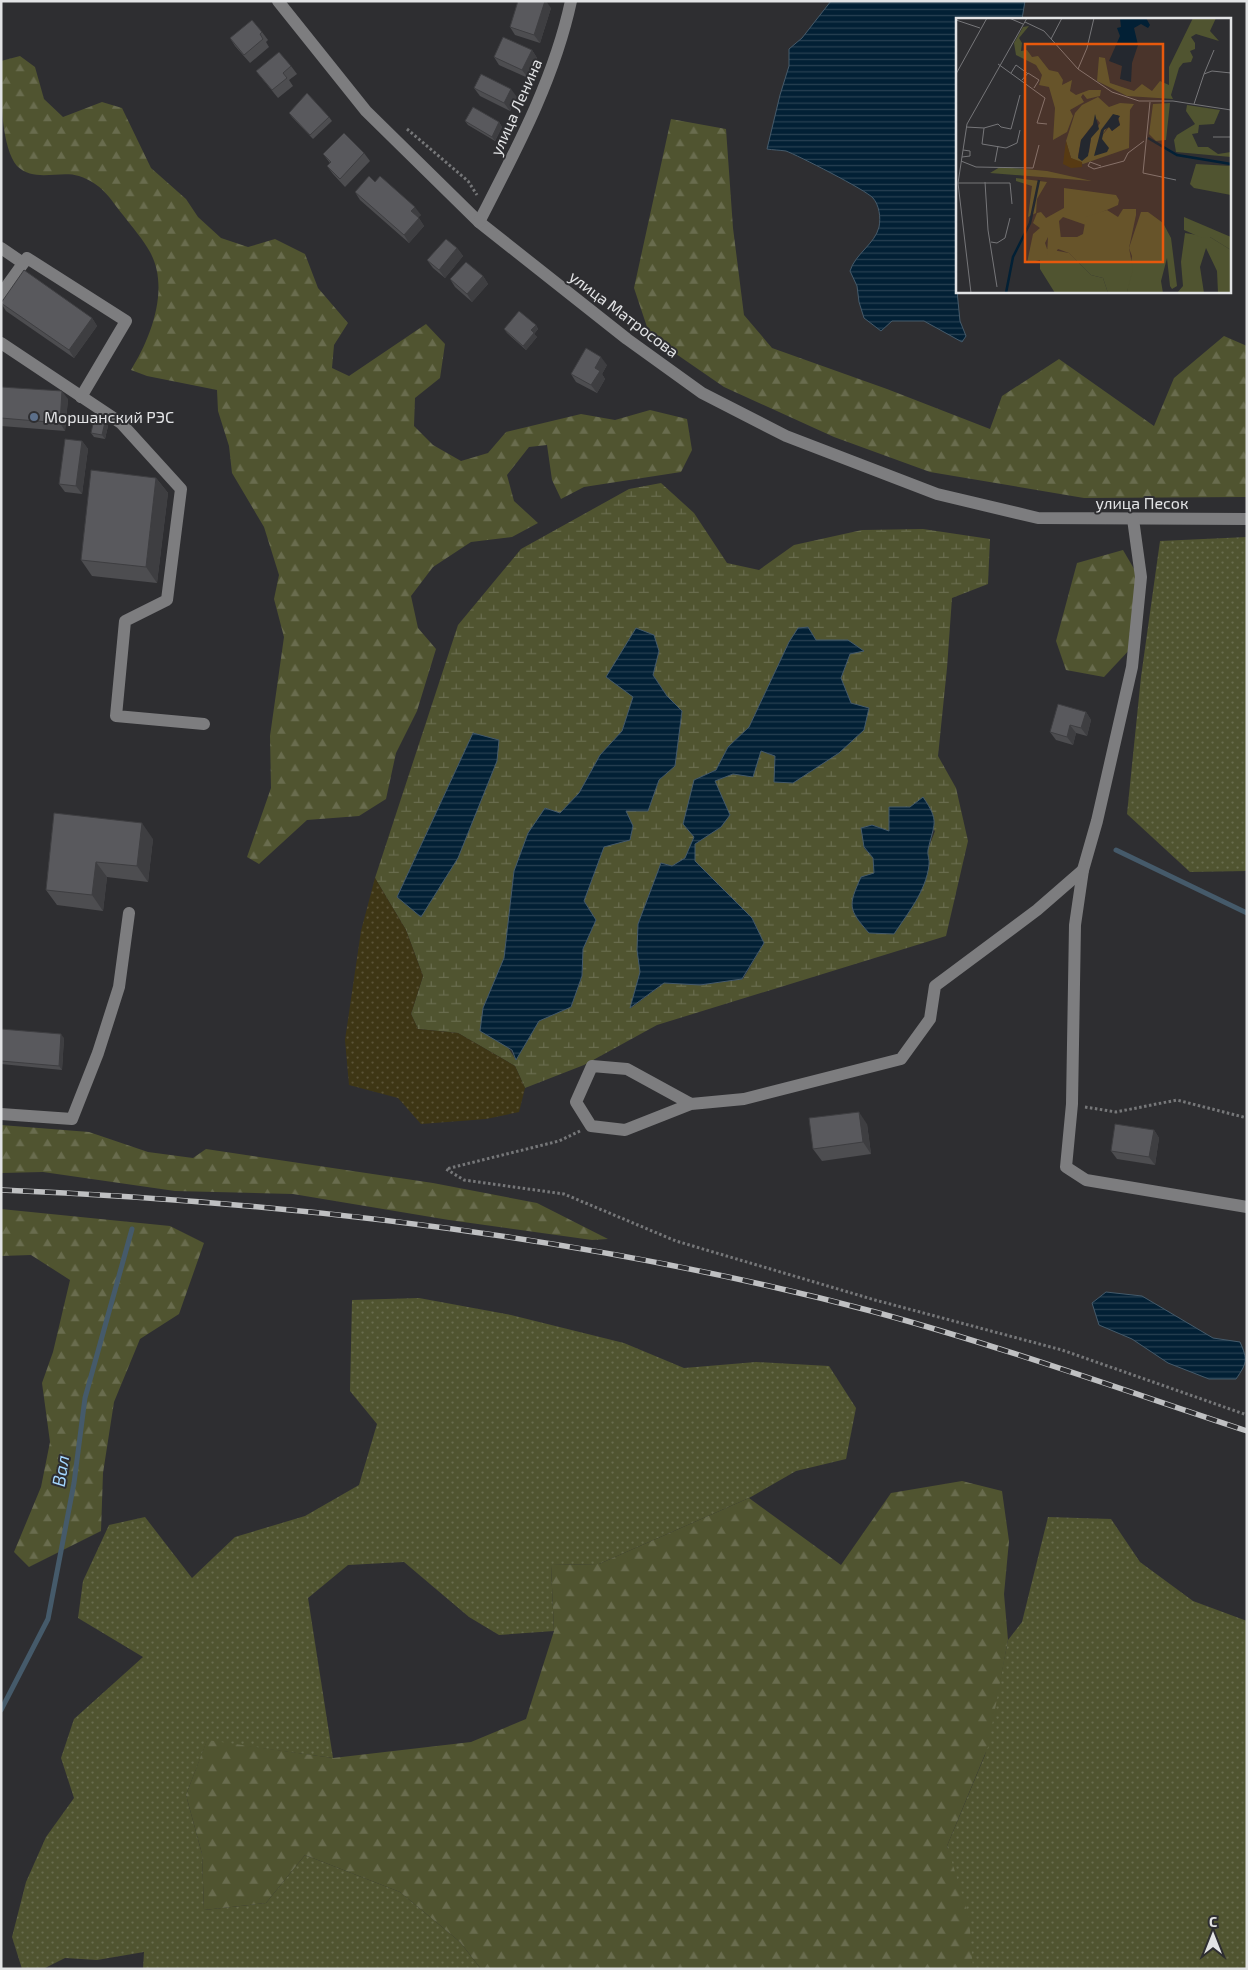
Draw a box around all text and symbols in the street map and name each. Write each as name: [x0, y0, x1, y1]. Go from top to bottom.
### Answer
inset map: [956, 18, 1230, 292]
street label: улица Ленина: [486, 55, 546, 159]
street label: улица Матросова: [565, 266, 683, 362]
place label: Моршанский РЭС: [44, 407, 174, 426]
marker: Моршанский РЭС: [28, 411, 40, 423]
street label: улица Песок: [1095, 493, 1189, 513]
water label: Вал: [47, 1454, 73, 1488]
north arrow: [1188, 1910, 1238, 1960]
text: С: [1209, 1913, 1217, 1930]

